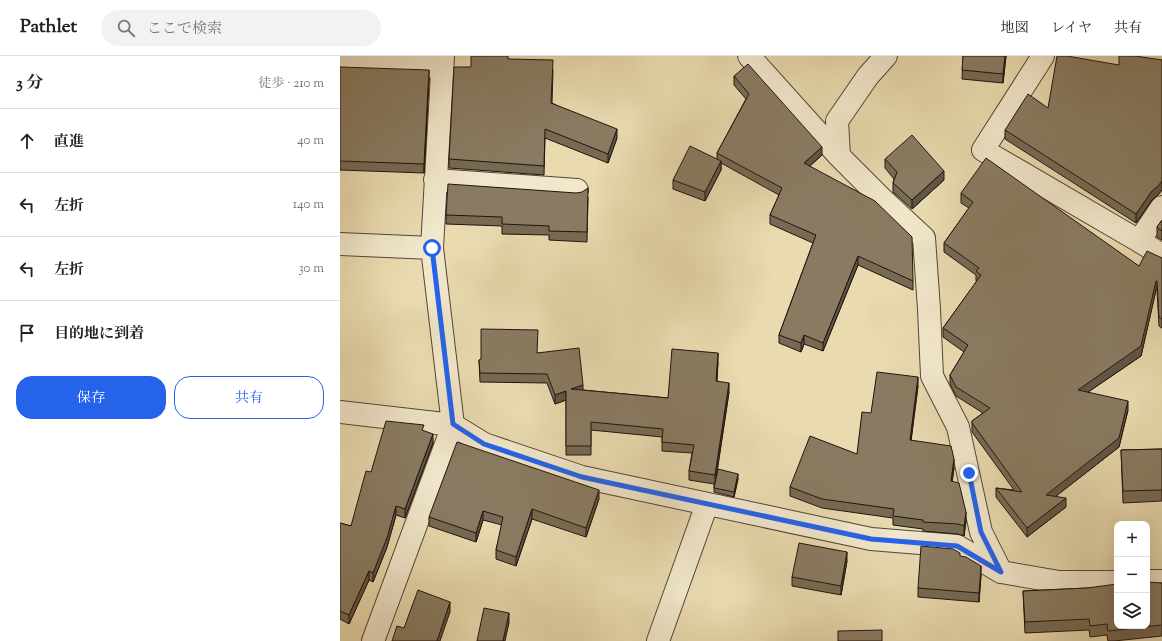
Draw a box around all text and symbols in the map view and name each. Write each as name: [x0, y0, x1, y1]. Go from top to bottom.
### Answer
search box: [101, 10, 381, 46]
text: Pathlet: [20, 14, 77, 41]
icon: search: [115, 17, 137, 39]
text: ここで検索: [147, 19, 222, 40]
text: 地図: [1001, 19, 1029, 39]
text: レイヤ: [1051, 19, 1092, 39]
text: 共有: [1114, 19, 1142, 39]
text: 3 分: [16, 72, 44, 96]
text: 徒歩 · 210 m: [258, 75, 324, 93]
icon: ahead: [16, 130, 38, 152]
text: 直進: [54, 132, 84, 153]
text: 40 m: [297, 132, 324, 150]
icon: left: [16, 194, 38, 216]
text: 左折: [54, 196, 84, 217]
text: 140 m: [293, 196, 324, 214]
route start: [423, 239, 441, 257]
icon: left: [16, 258, 38, 280]
text: 左折: [54, 260, 84, 281]
text: 30 m: [298, 260, 324, 278]
icon: arrive: [16, 322, 38, 344]
text: 目的地に到着: [54, 324, 144, 345]
button: 保存: [16, 376, 166, 419]
button: 共有: [174, 376, 324, 419]
route end: [960, 464, 978, 482]
map controls: [1114, 521, 1150, 629]
button: +: [1114, 521, 1150, 557]
button: −: [1114, 557, 1150, 593]
button: layers: [1114, 593, 1150, 629]

